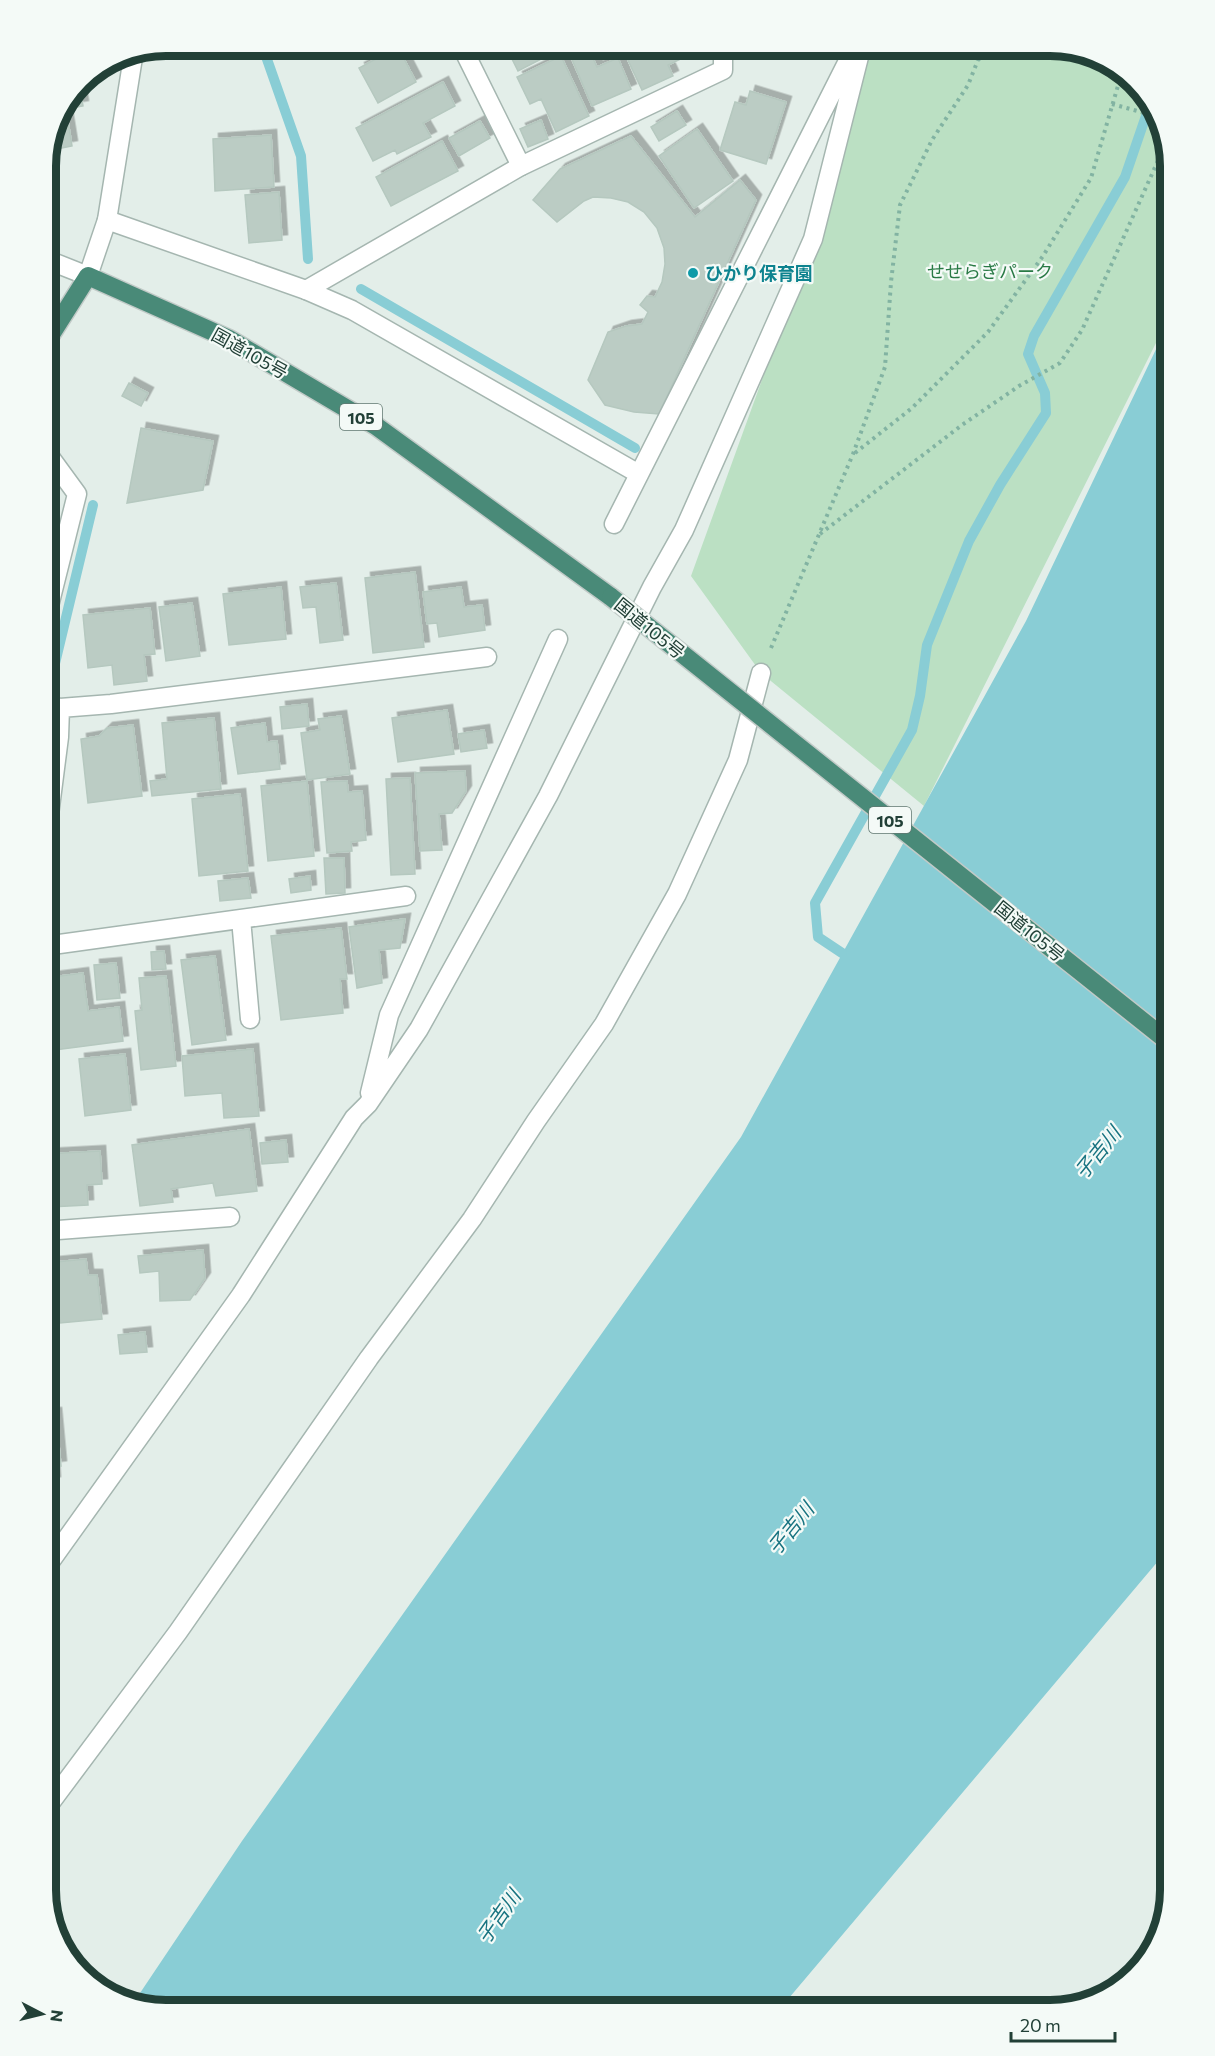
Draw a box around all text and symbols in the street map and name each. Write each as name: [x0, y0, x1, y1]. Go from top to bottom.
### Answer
park label: せせらぎパーク: [927, 260, 1053, 282]
place label: ひかり保育園: [705, 262, 813, 284]
marker: ひかり保育園: [686, 266, 700, 280]
street label: 国道105号: [208, 323, 292, 383]
road number: 105: [340, 404, 382, 430]
street label: 国道105号: [611, 593, 689, 663]
road number: 105: [869, 807, 911, 833]
street label: 国道105号: [991, 896, 1069, 966]
water label: 子吉川: [1069, 1120, 1126, 1183]
water label: 子吉川: [762, 1496, 819, 1559]
water label: 子吉川: [471, 1883, 526, 1947]
north arrow: [12, 1984, 72, 2044]
scale bar: [1011, 2005, 1114, 2043]
text: N: [47, 2009, 68, 2023]
text: 20 m: [1020, 2014, 1061, 2036]

